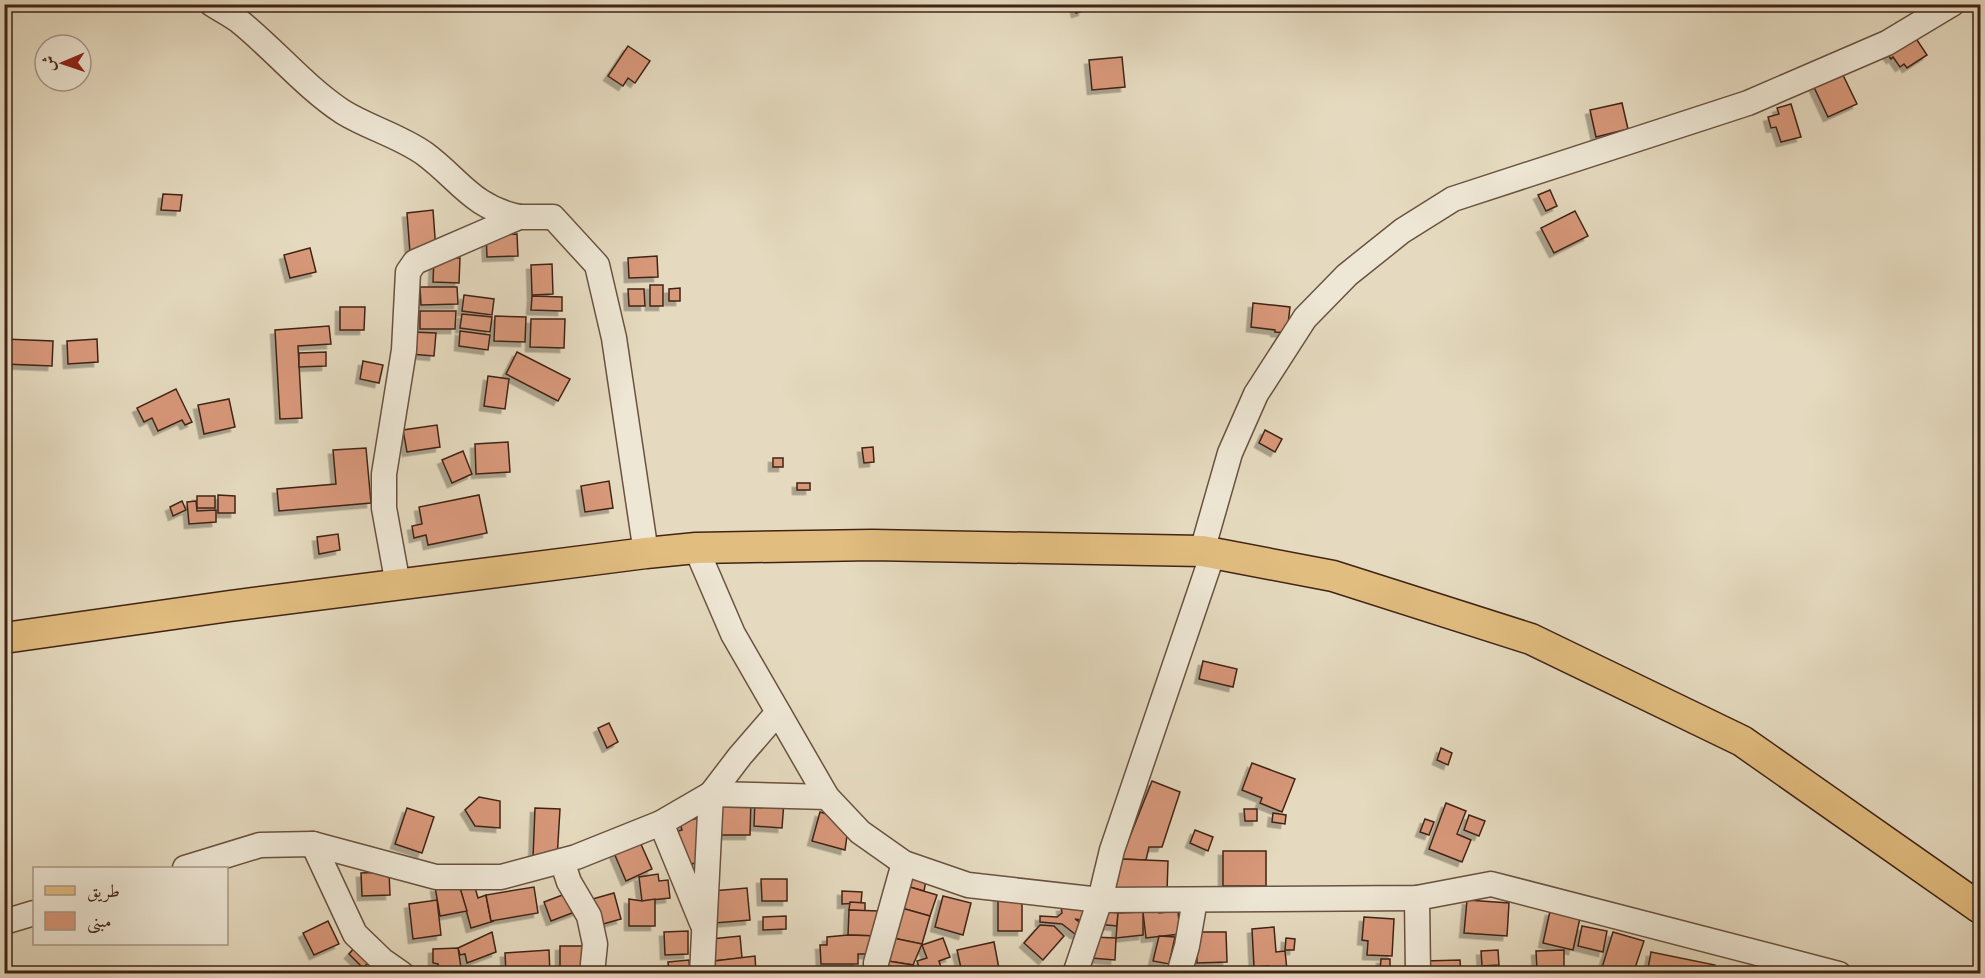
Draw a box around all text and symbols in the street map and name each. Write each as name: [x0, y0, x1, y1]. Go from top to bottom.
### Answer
north arrow: [33, 33, 93, 93]
text: ش: [39, 55, 61, 72]
legend: [33, 867, 228, 945]
text: طريق: [87, 880, 120, 905]
text: مبنى: [87, 910, 112, 935]

